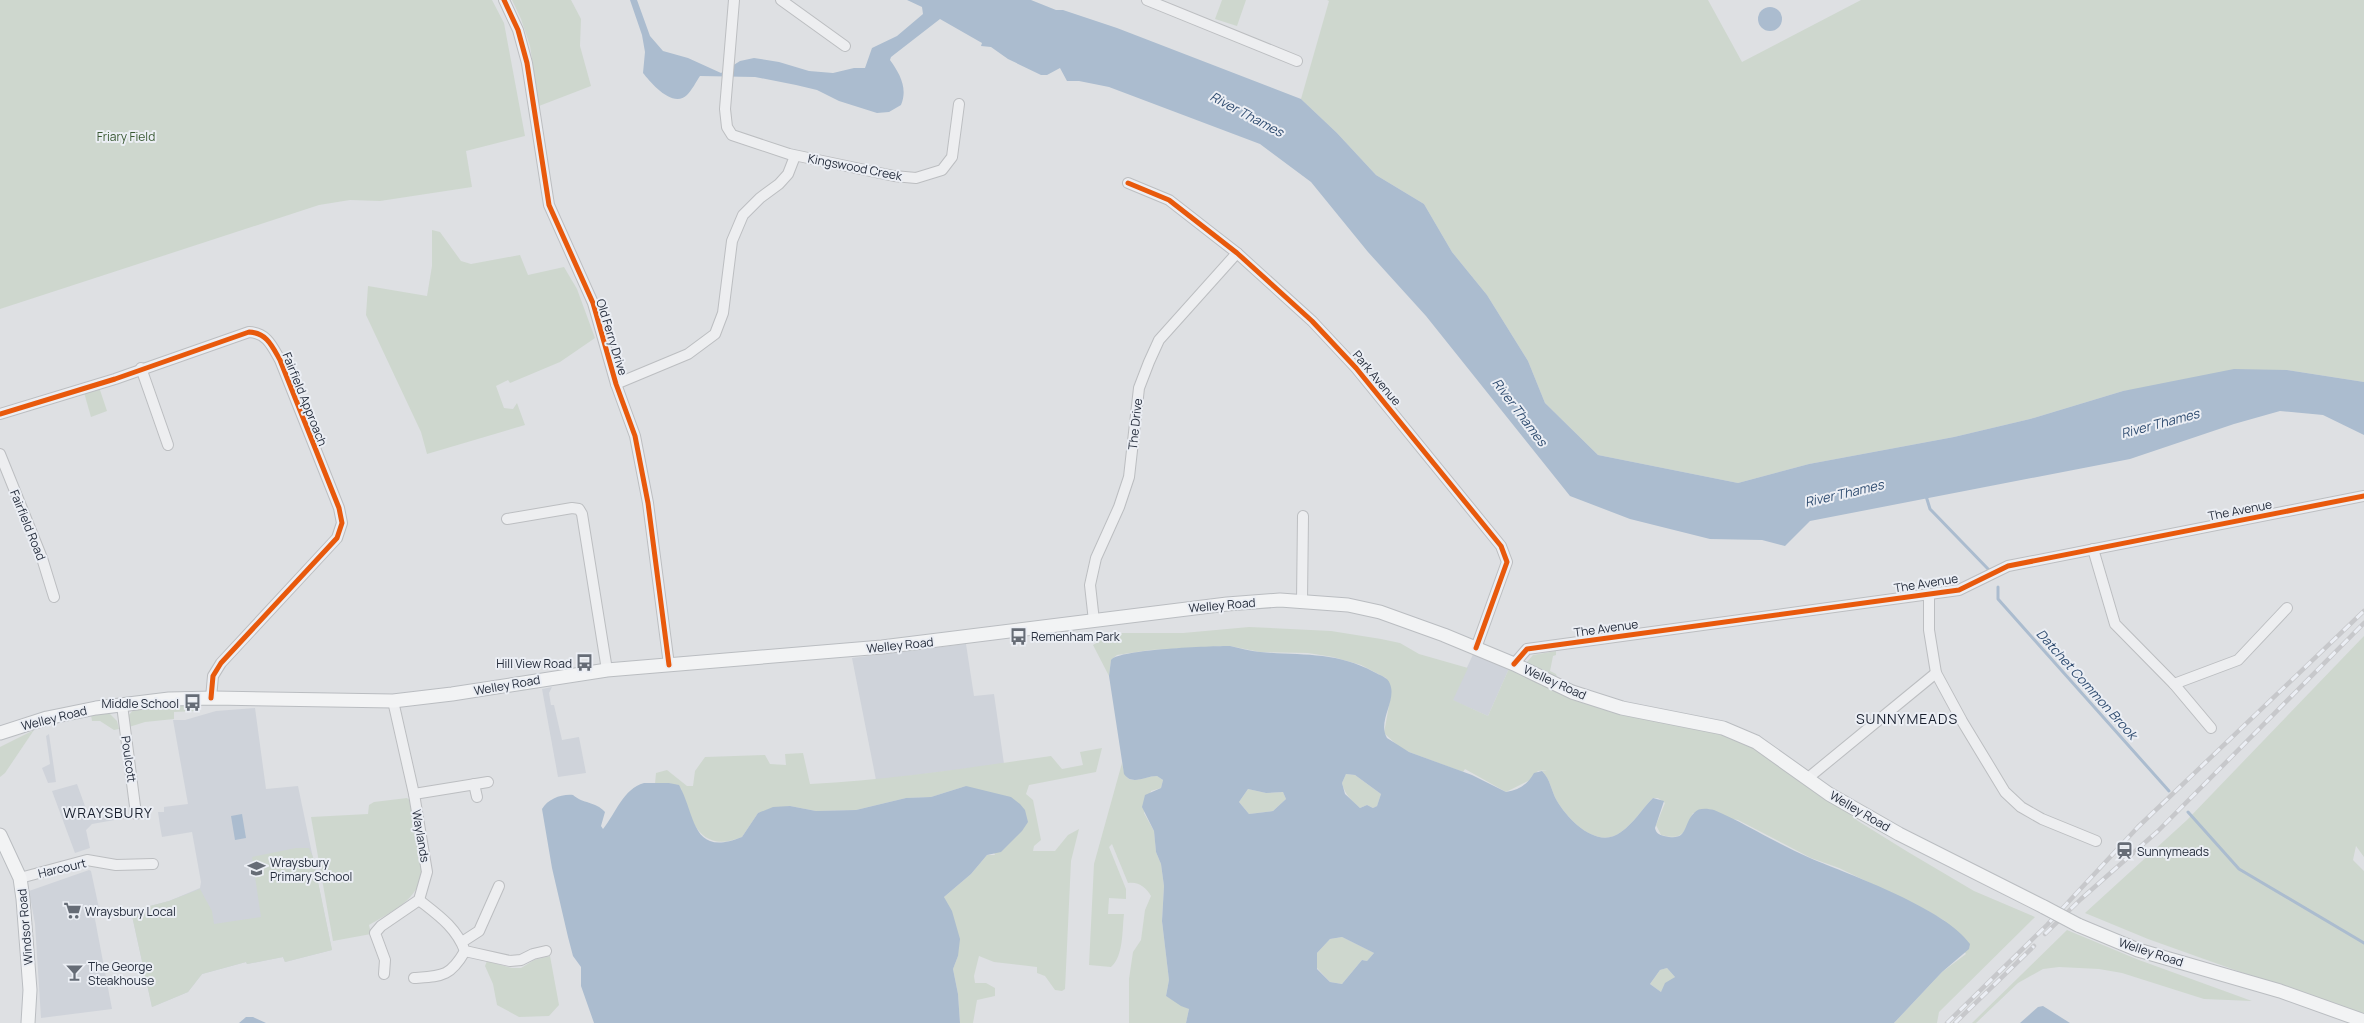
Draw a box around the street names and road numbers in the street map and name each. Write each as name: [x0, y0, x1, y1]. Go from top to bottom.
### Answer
street label: Kingswood Creek: [806, 150, 905, 185]
street label: Old Ferry Drive: [592, 297, 632, 377]
street label: Park Avenue: [1349, 347, 1405, 409]
street label: Fairfield Approach: [278, 350, 332, 448]
street label: The Drive: [1124, 397, 1146, 451]
street label: Fairfield Road: [6, 487, 50, 563]
street label: The Avenue: [2207, 495, 2273, 525]
street label: The Avenue: [1893, 570, 1959, 596]
street label: Welley Road: [1188, 594, 1256, 616]
street label: The Avenue: [1573, 615, 1639, 641]
street label: Welley Road: [866, 633, 934, 657]
street label: Welley Road: [1521, 661, 1589, 703]
street label: Welley Road: [472, 671, 542, 699]
street label: Welley Road: [19, 702, 89, 734]
street label: Poulcott: [117, 735, 141, 783]
street label: Welley Road: [1827, 787, 1893, 835]
street label: Waylands: [408, 808, 434, 864]
street label: Harcourt: [36, 854, 88, 882]
street label: Windsor Road: [13, 888, 37, 966]
street label: Welley Road: [2116, 934, 2186, 970]

